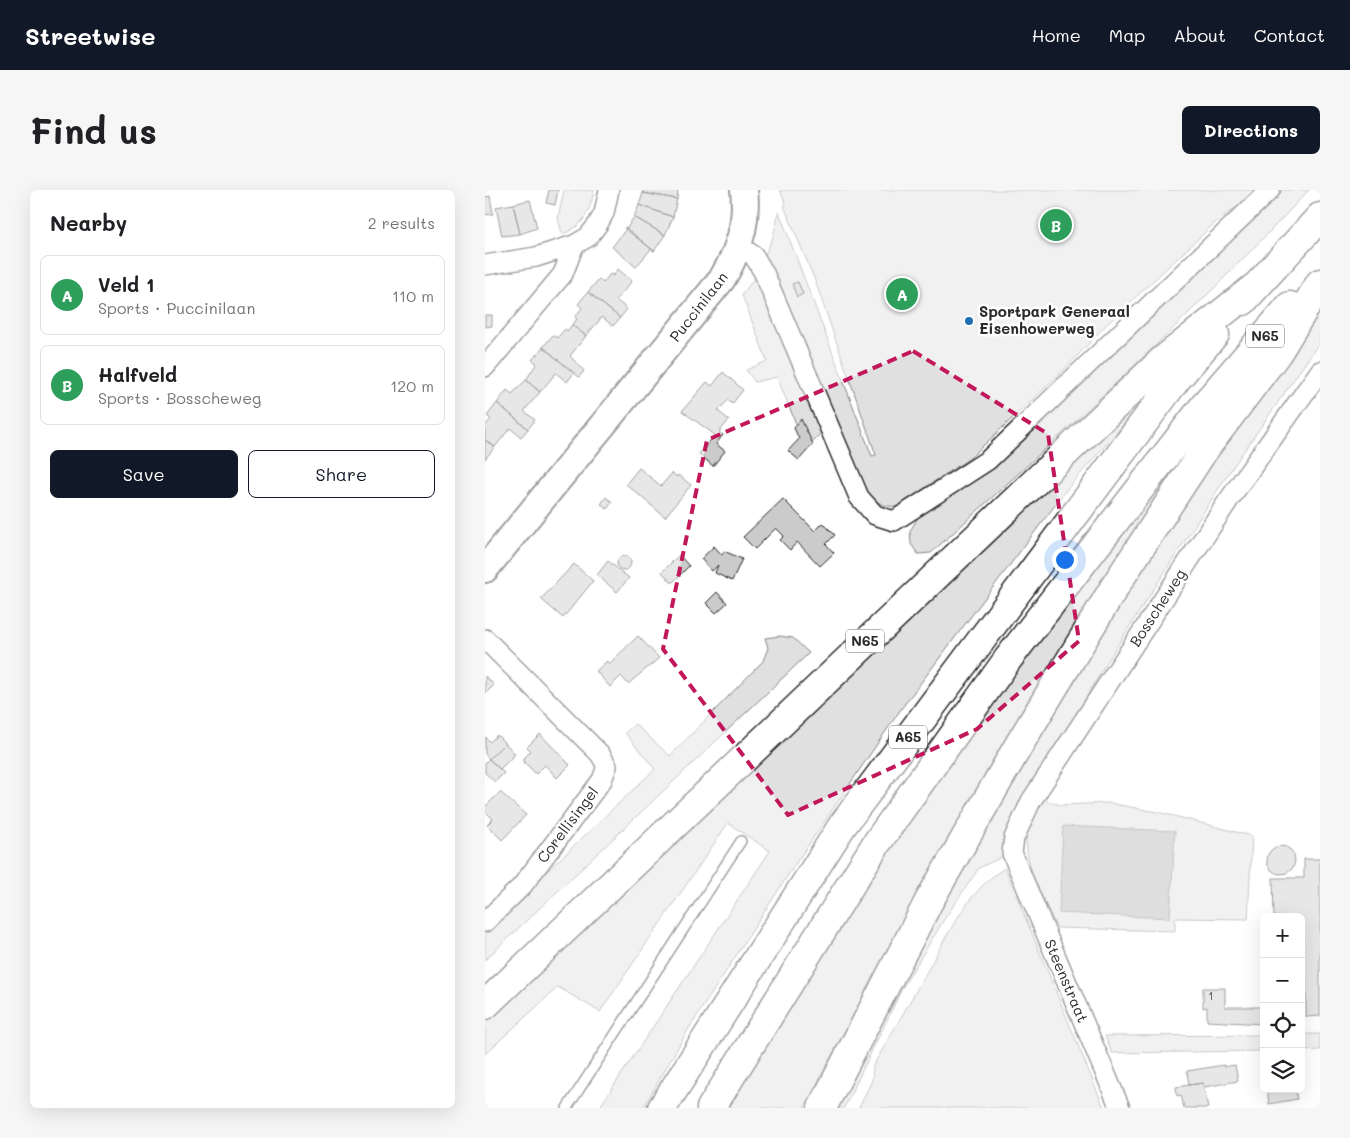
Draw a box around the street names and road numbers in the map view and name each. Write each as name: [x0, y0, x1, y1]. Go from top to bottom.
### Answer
street label: Puccinilaan: [665, 267, 732, 345]
road number: N65: [1246, 324, 1284, 348]
street label: Bosscheweg: [1125, 564, 1190, 650]
road number: N65: [846, 630, 884, 652]
road number: A65: [889, 726, 927, 748]
street label: Corellisingel: [532, 782, 602, 867]
street label: Steenstraat: [1040, 936, 1093, 1025]

